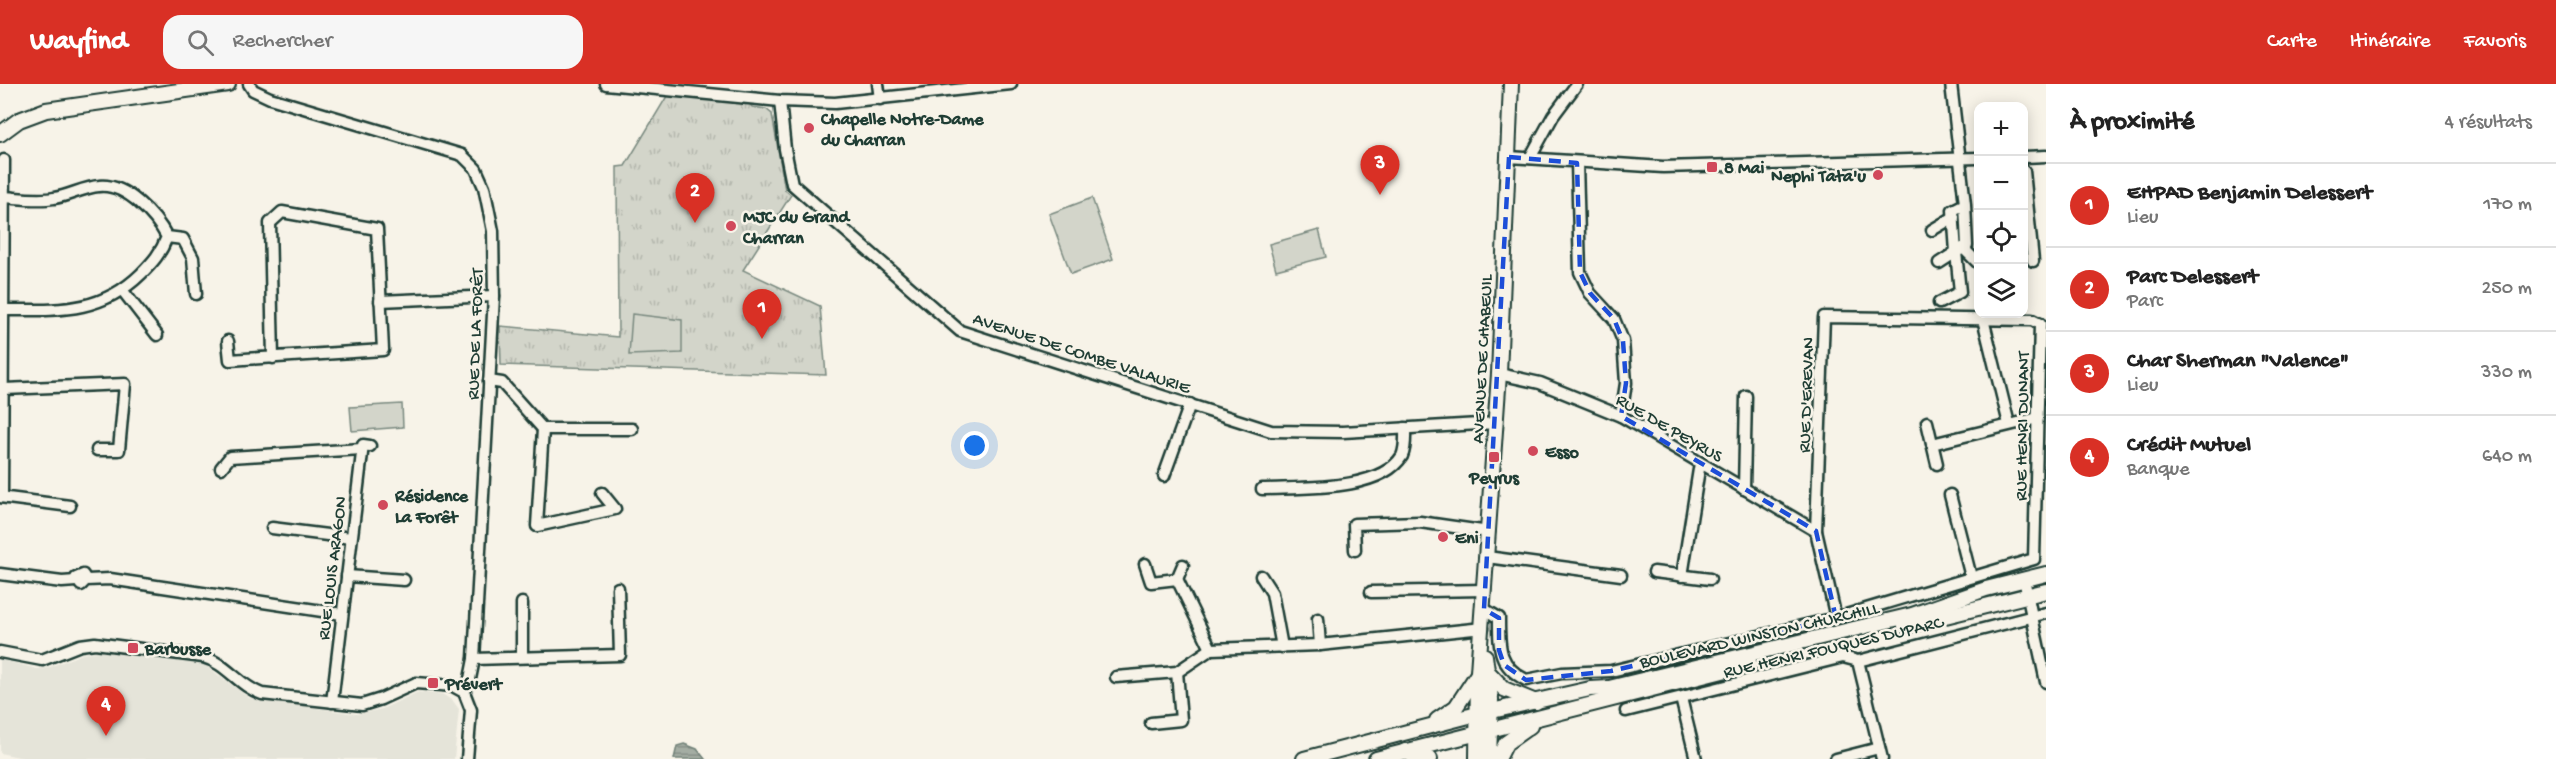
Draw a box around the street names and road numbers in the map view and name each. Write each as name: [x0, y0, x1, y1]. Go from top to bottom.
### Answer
street label: RUE DE LA FORÊT: [464, 267, 489, 400]
street label: AVENUE DE CHABEUIL: [1469, 273, 1498, 444]
street label: AVENUE DE COMBE VALAURIE: [970, 309, 1193, 400]
street label: RUE D'EREVAN: [1795, 337, 1820, 453]
street label: RUE HENRI DUNANT: [2012, 350, 2035, 501]
street label: RUE DE PEYRUS: [1611, 390, 1727, 469]
street label: RUE LOUIS ARAGON: [314, 495, 353, 641]
street label: BOULEVARD WINSTON CHURCHILL: [1637, 598, 1883, 674]
street label: RUE HENRI FOUQUES DUPARC: [1722, 613, 1947, 684]

